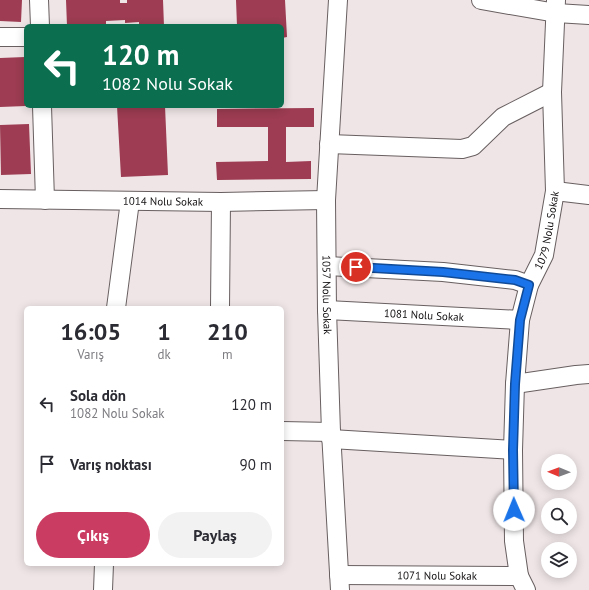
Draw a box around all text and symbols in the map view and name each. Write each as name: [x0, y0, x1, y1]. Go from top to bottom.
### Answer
text: 120 m: [102, 36, 179, 73]
icon: left: [36, 40, 88, 92]
text: 1082 Nolu Sokak: [102, 72, 233, 95]
street label: 1079 Nolu Sokak: [531, 189, 562, 272]
street label: 1014 Nolu Sokak: [123, 194, 204, 209]
pin: [339, 250, 373, 284]
street label: 1057 Nolu Sokak: [319, 255, 335, 335]
icon: arrive: [345, 256, 367, 278]
street label: 1081 Nolu Sokak: [383, 306, 465, 324]
text: 16:05: [60, 316, 121, 347]
text: 1: [157, 316, 171, 347]
text: 210: [207, 316, 248, 347]
text: Varış: [77, 346, 104, 363]
text: dk: [157, 346, 171, 363]
text: m: [222, 346, 233, 363]
text: Sola dön: [70, 386, 126, 405]
icon: left: [36, 393, 58, 415]
text: 120 m: [231, 395, 272, 414]
text: 1082 Nolu Sokak: [70, 405, 165, 422]
icon: arrive: [36, 453, 58, 475]
north arrow: [541, 454, 577, 490]
map controls: [541, 454, 577, 578]
text: Varış noktası: [70, 455, 152, 474]
text: 90 m: [239, 455, 272, 474]
position arrow: [493, 489, 535, 531]
button: search: [541, 498, 577, 534]
button: Çıkış: [36, 512, 150, 558]
button: Paylaş: [158, 512, 272, 558]
button: layers: [541, 542, 577, 578]
street label: 1071 Nolu Sokak: [397, 568, 478, 583]

